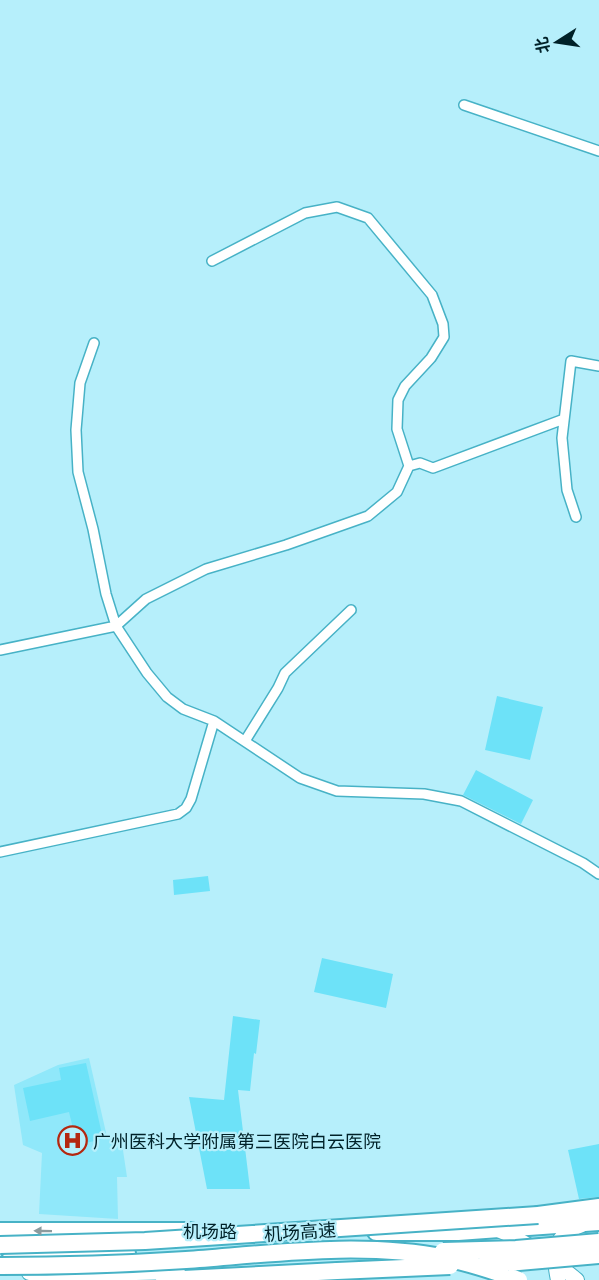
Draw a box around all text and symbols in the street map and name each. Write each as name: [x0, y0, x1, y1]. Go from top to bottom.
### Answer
north arrow: [527, 12, 587, 72]
text: 北: [532, 35, 554, 55]
hospital icon: 广州医科大学附属第三医院白云医院: [56, 1125, 88, 1157]
place label: 广州医科大学附属第三医院白云医院: [93, 1131, 381, 1152]
street label: 机场高速: [263, 1219, 337, 1245]
street label: 机场路: [183, 1221, 237, 1242]
one-way arrow: [33, 1226, 52, 1236]

